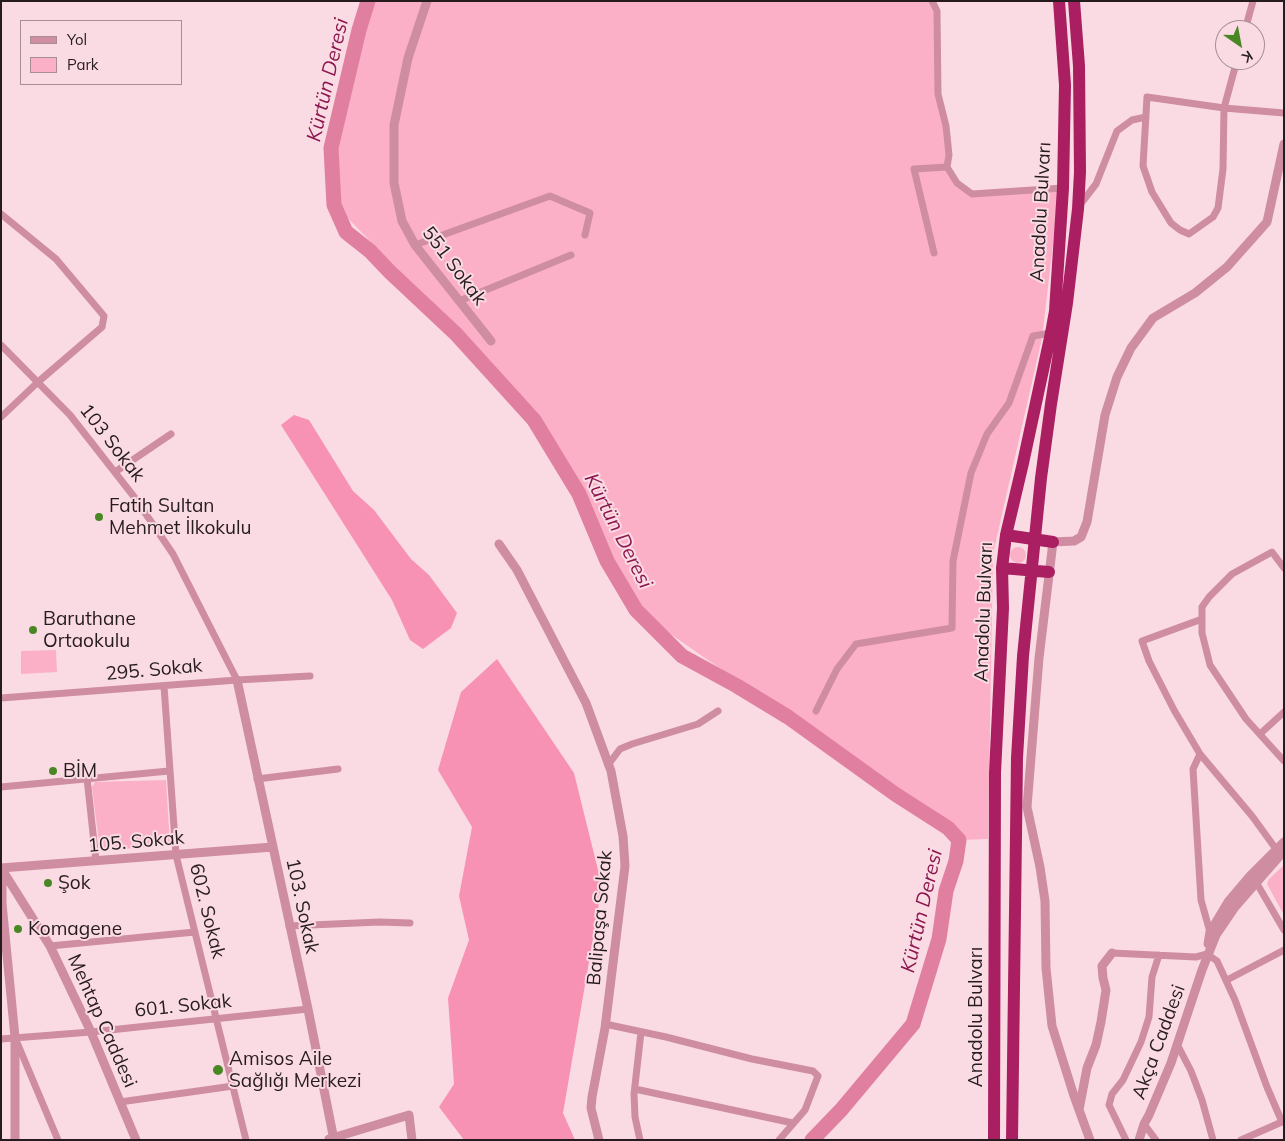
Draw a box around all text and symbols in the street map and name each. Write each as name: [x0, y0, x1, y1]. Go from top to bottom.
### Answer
water label: Kürtün Deresi: [302, 16, 354, 144]
legend: [20, 20, 182, 85]
north arrow: [1215, 20, 1265, 70]
text: Yol: [67, 30, 87, 49]
text: K: [1239, 47, 1256, 67]
text: Park: [67, 55, 99, 74]
street label: Anadolu Bulvarı: [1026, 141, 1056, 283]
street label: 551 Sokak: [417, 222, 491, 310]
street label: 103 Sokak: [74, 399, 150, 487]
water label: Kürtün Deresi: [579, 470, 657, 592]
place label: Fatih Sultan Mehmet İlkokulu: [109, 495, 251, 539]
marker: Fatih Sultan Mehmet İlkokulu: [93, 511, 105, 523]
street label: Anadolu Bulvarı: [970, 541, 998, 683]
place label: Baruthane Ortaokulu: [43, 608, 136, 652]
marker: Baruthane Ortaokulu: [27, 624, 39, 636]
street label: 295. Sokak: [105, 654, 203, 686]
place label: BİM: [63, 760, 97, 782]
marker: BİM: [47, 765, 59, 777]
street label: 105. Sokak: [87, 826, 185, 858]
water label: Kürtün Deresi: [896, 847, 948, 975]
street label: Balipaşa Sokak: [583, 850, 617, 986]
street label: 103. Sokak: [281, 856, 323, 956]
street label: 602. Sokak: [184, 861, 230, 961]
place label: Şok: [58, 872, 90, 894]
marker: Şok: [42, 877, 54, 889]
place label: Komagene: [28, 918, 122, 940]
marker: Komagene: [12, 923, 24, 935]
street label: Anadolu Bulvarı: [965, 947, 987, 1087]
street label: Mehtap Caddesi: [62, 951, 142, 1091]
street label: Akça Caddesi: [1128, 982, 1190, 1102]
street label: 601. Sokak: [134, 990, 232, 1022]
place label: Amisos Aile Sağlığı Merkezi: [229, 1048, 361, 1092]
marker: Amisos Aile Sağlığı Merkezi: [211, 1063, 225, 1077]

